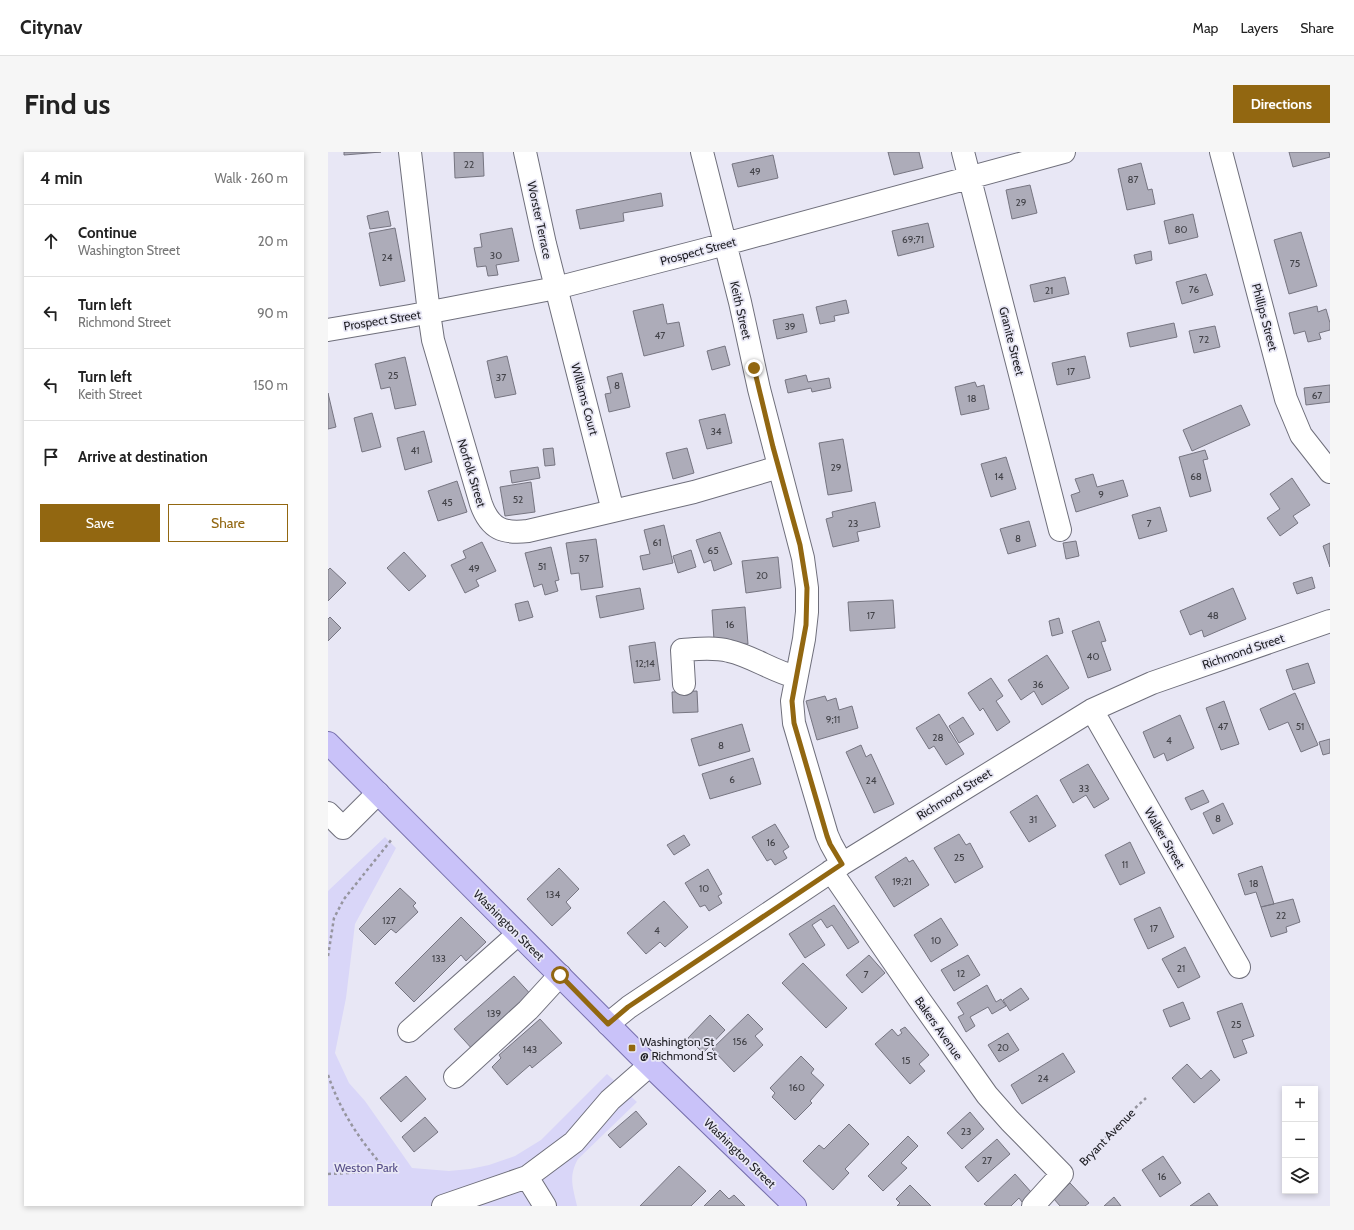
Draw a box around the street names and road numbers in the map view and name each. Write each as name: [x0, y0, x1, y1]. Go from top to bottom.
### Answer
street label: Worster Terrace: [524, 180, 556, 260]
street label: Prospect Street: [658, 234, 738, 268]
street label: Keith Street: [727, 279, 755, 341]
street label: Phillips Street: [1249, 282, 1281, 352]
street label: Granite Street: [996, 305, 1028, 377]
street label: Prospect Street: [342, 307, 422, 333]
street label: Williams Court: [568, 361, 602, 437]
street label: Norfolk Street: [454, 437, 490, 509]
street label: Richmond Street: [1200, 630, 1286, 672]
street label: Richmond Street: [914, 765, 994, 823]
street label: Walker Street: [1141, 805, 1189, 871]
street label: Washington Street: [470, 886, 548, 964]
street label: Bakers Avenue: [912, 994, 966, 1062]
street label: Bryant Avenue: [1076, 1105, 1138, 1169]
street label: Washington Street: [701, 1115, 779, 1191]

